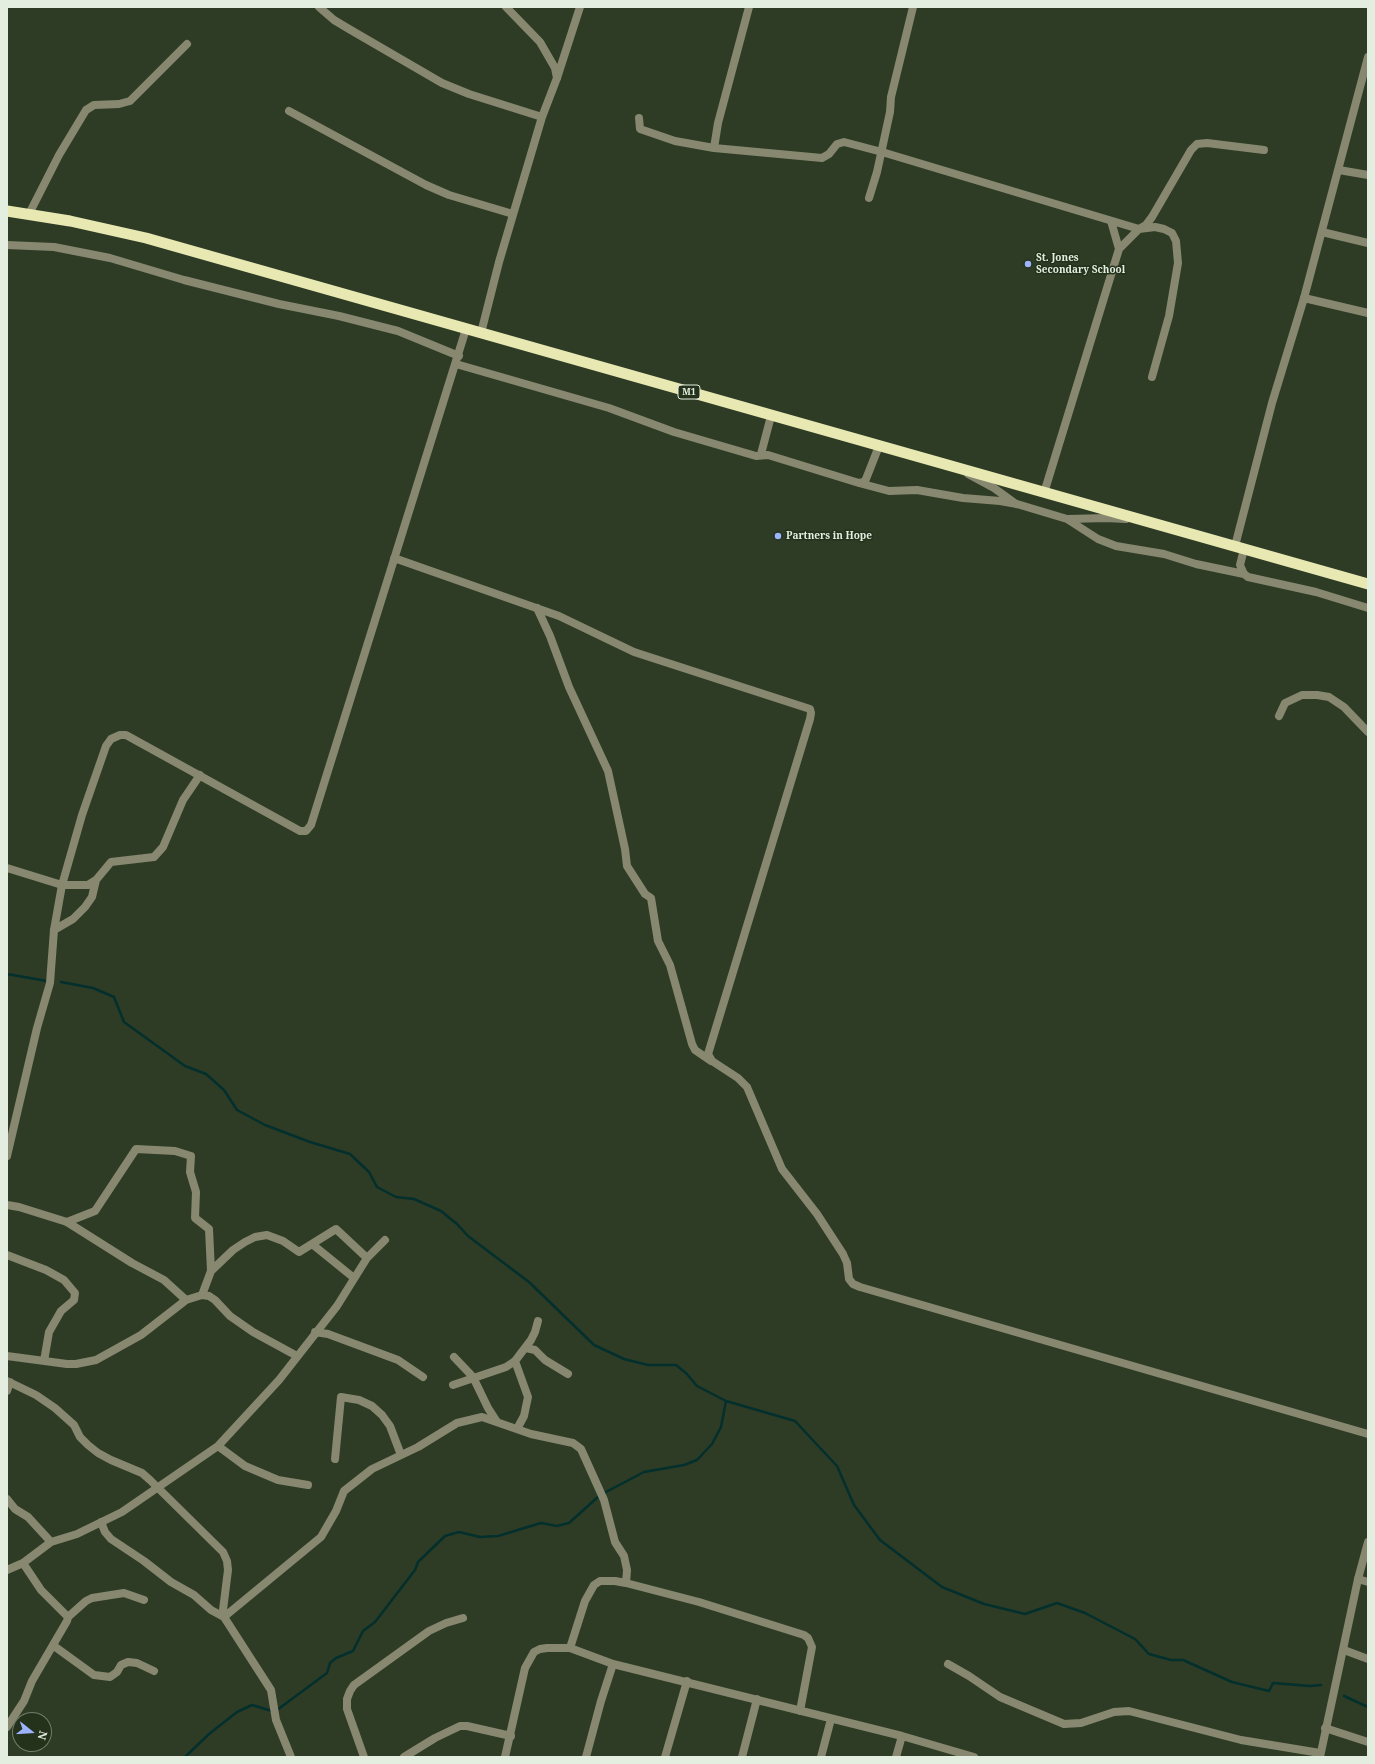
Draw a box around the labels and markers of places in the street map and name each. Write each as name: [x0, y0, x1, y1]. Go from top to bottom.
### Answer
place label: St. Jones Secondary School: [1036, 252, 1125, 276]
marker: St. Jones Secondary School: [1023, 259, 1033, 269]
place label: Partners in Hope: [786, 530, 872, 542]
marker: Partners in Hope: [773, 531, 783, 541]

